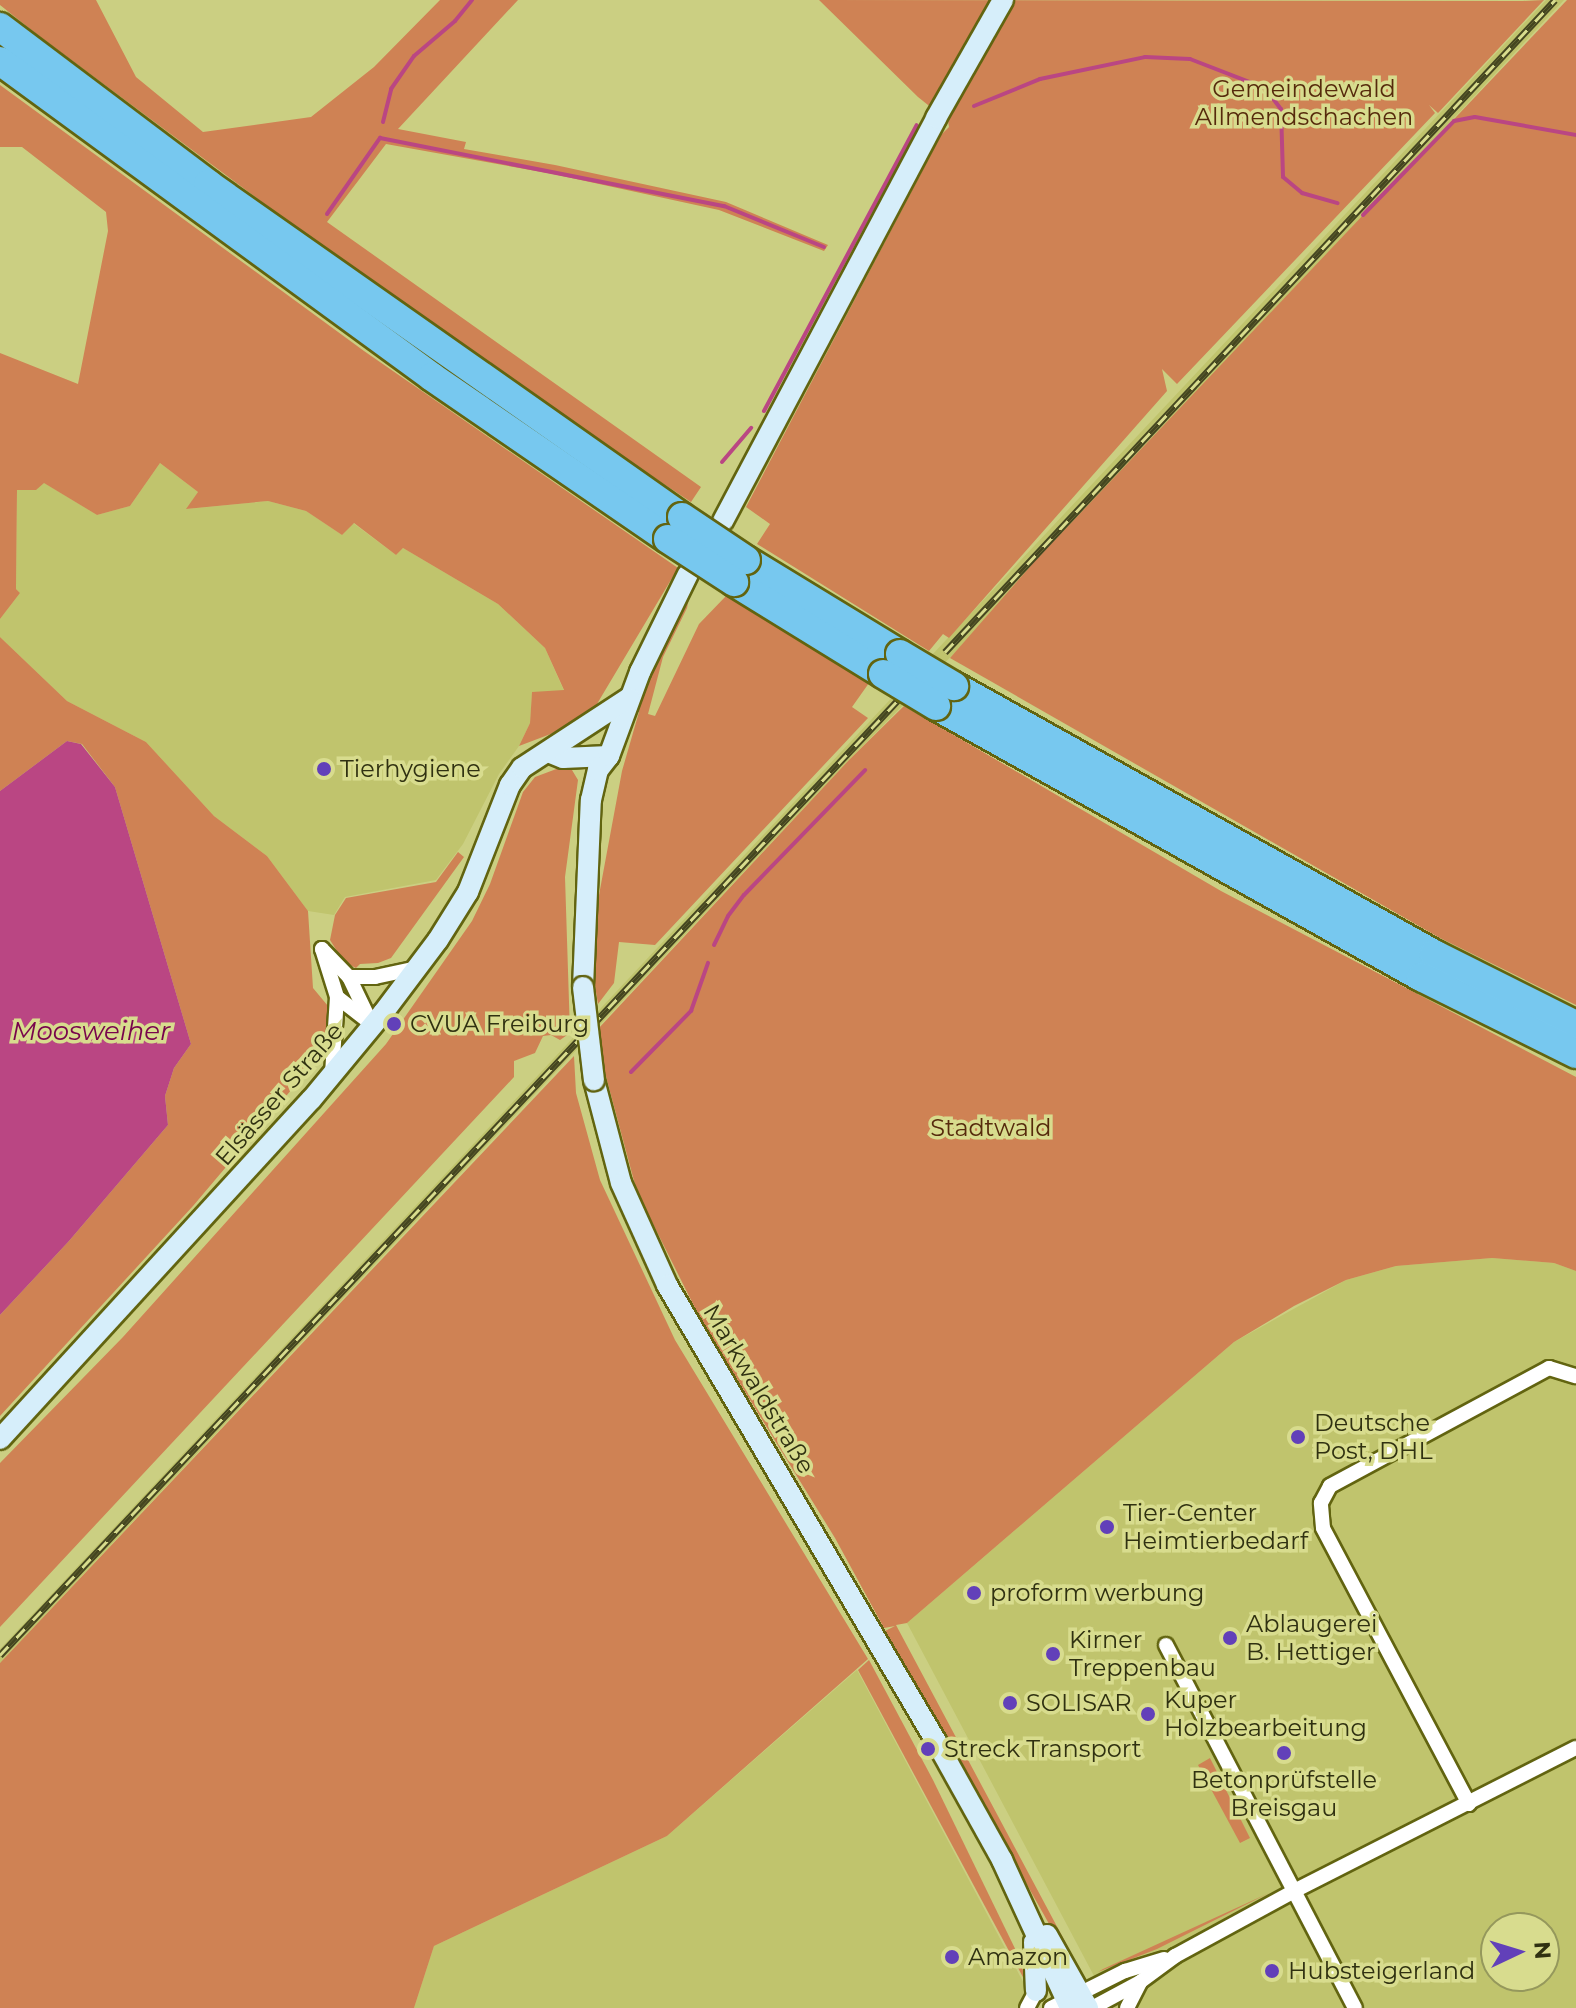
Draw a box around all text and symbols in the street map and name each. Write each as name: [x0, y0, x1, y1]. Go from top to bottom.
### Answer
park label: Gemeindewald Allmendschachen: [1195, 75, 1413, 131]
place label: Tierhygiene: [340, 755, 481, 783]
marker: Tierhygiene: [315, 760, 333, 778]
place label: CVUA Freiburg: [410, 1010, 589, 1038]
marker: CVUA Freiburg: [385, 1015, 403, 1033]
water label: Moosweiher: [12, 1016, 170, 1048]
street label: Elsässer Straße: [209, 1017, 349, 1171]
park label: Stadtwald: [930, 1114, 1052, 1142]
street label: Markwaldstraße: [697, 1299, 821, 1479]
place label: Deutsche Post, DHL: [1314, 1409, 1433, 1465]
marker: Deutsche Post, DHL: [1289, 1428, 1307, 1446]
place label: Tier-Center Heimtierbedarf: [1123, 1499, 1308, 1555]
marker: Tier-Center Heimtierbedarf: [1098, 1518, 1116, 1536]
place label: proform werbung: [990, 1579, 1205, 1607]
marker: proform werbung: [965, 1584, 983, 1602]
place label: Ablaugerei B. Hettiger: [1246, 1610, 1377, 1666]
place label: Kirner Treppenbau: [1069, 1626, 1216, 1682]
marker: Ablaugerei B. Hettiger: [1221, 1629, 1239, 1647]
marker: Kirner Treppenbau: [1044, 1645, 1062, 1663]
place label: Kuper Holzbearbeitung: [1164, 1686, 1367, 1742]
place label: SOLISAR: [1026, 1689, 1132, 1717]
marker: SOLISAR: [1001, 1694, 1019, 1712]
marker: Kuper Holzbearbeitung: [1139, 1705, 1157, 1723]
place label: Streck Transport: [944, 1735, 1142, 1763]
marker: Streck Transport: [919, 1740, 937, 1758]
marker: Betonprüfstelle Breisgau: [1275, 1744, 1293, 1762]
place label: Betonprüfstelle Breisgau: [1191, 1766, 1377, 1822]
north arrow: [1480, 1912, 1560, 1992]
text: N: [1528, 1941, 1557, 1960]
place label: Amazon: [968, 1943, 1068, 1971]
marker: Amazon: [943, 1948, 961, 1966]
place label: Hubsteigerland: [1288, 1957, 1475, 1985]
marker: Hubsteigerland: [1263, 1962, 1281, 1980]

